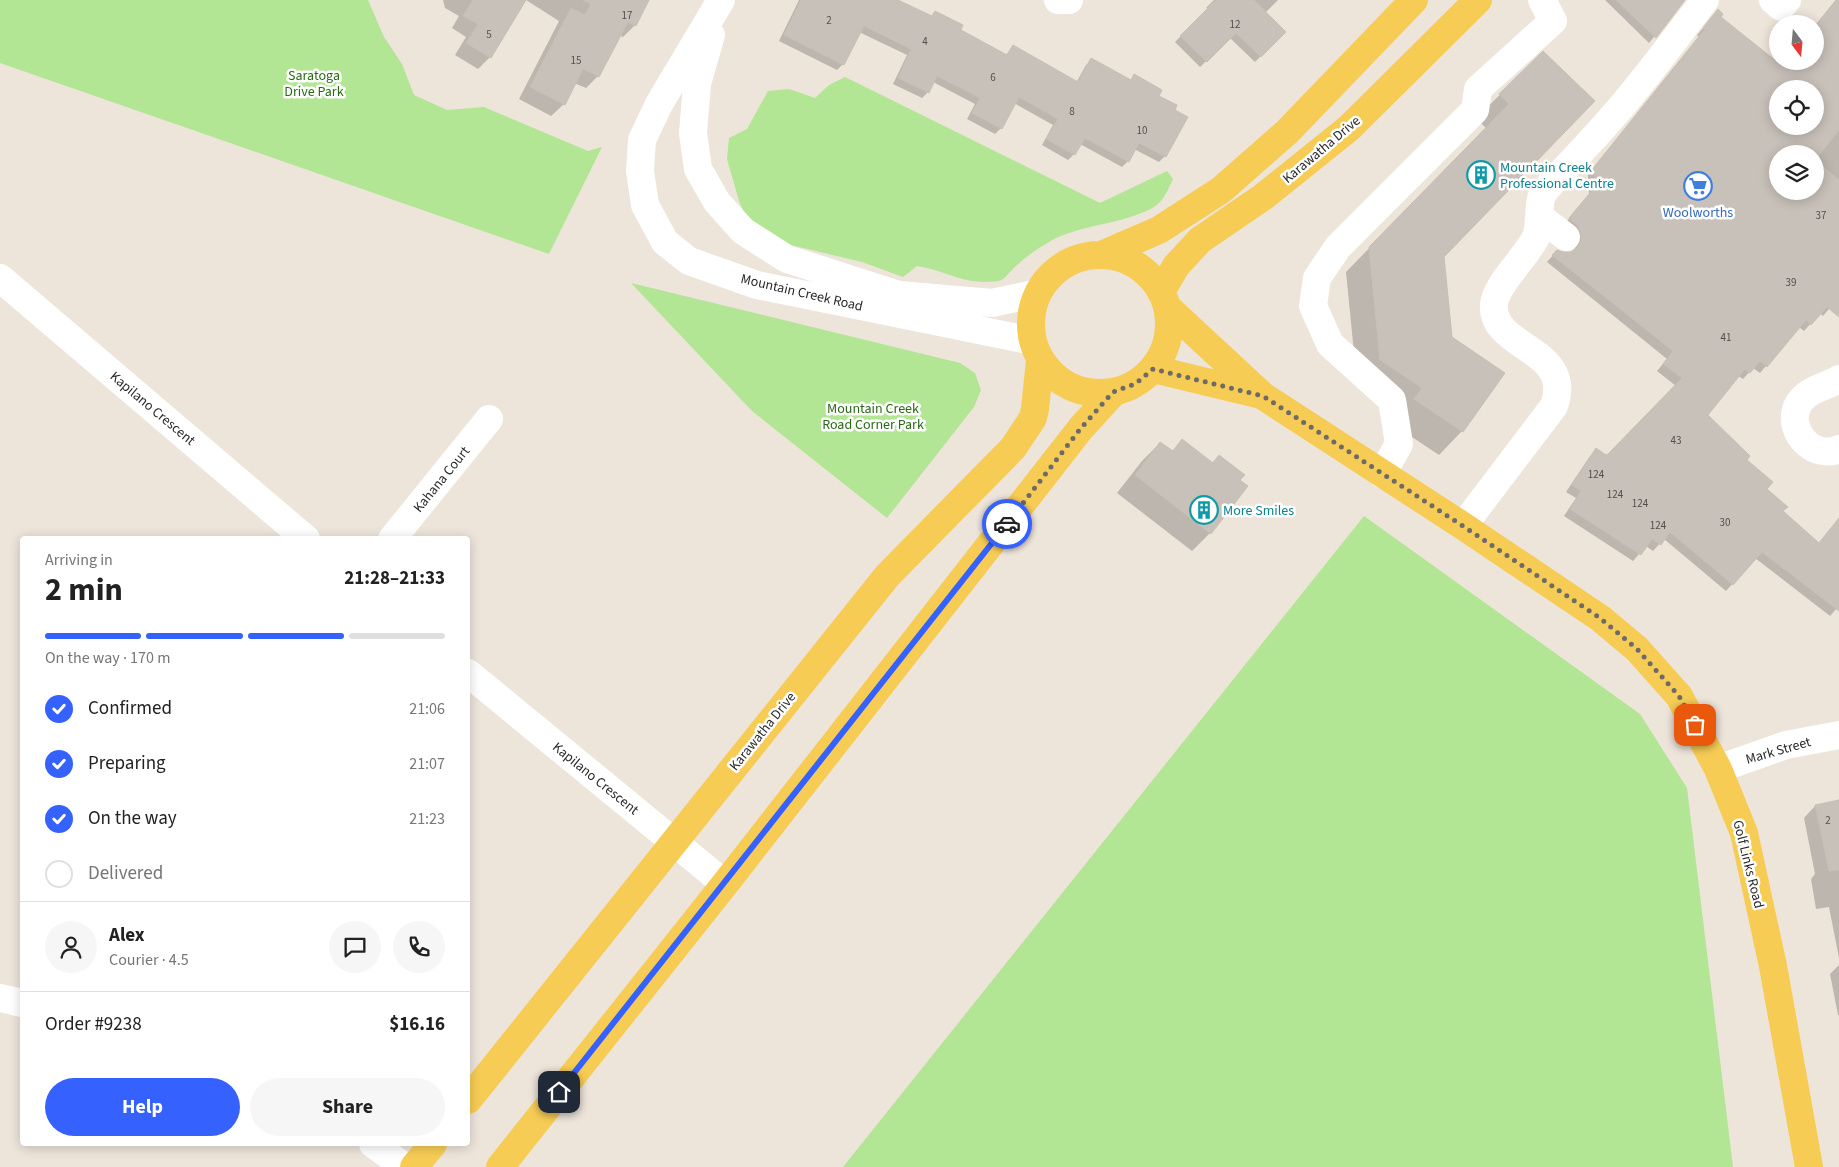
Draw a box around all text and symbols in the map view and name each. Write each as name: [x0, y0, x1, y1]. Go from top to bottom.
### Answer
house number: 17: [622, 8, 632, 23]
house number: 2: [826, 13, 832, 28]
north arrow: [1769, 15, 1824, 70]
map controls: [1769, 15, 1824, 200]
house number: 12: [1230, 17, 1240, 32]
house number: 5: [486, 27, 492, 42]
house number: 4: [922, 34, 928, 49]
house number: 15: [571, 53, 581, 68]
park label: Saratoga Drive Park: [284, 66, 344, 102]
house number: 6: [990, 70, 996, 85]
button: locate: [1769, 80, 1824, 135]
house number: 8: [1069, 104, 1075, 119]
street label: Karawatha Drive: [1278, 111, 1365, 188]
house number: 10: [1137, 123, 1147, 138]
button: layers: [1769, 145, 1824, 200]
place label: Mountain Creek Professional Centre: [1500, 158, 1614, 194]
building icon: Mountain Creek Professional Centre: [1466, 160, 1496, 190]
supermarket icon: Woolworths: [1683, 171, 1713, 201]
place label: Woolworths: [1663, 203, 1733, 223]
house number: 37: [1816, 208, 1826, 223]
street label: Mountain Creek Road: [739, 269, 865, 317]
house number: 39: [1786, 275, 1796, 290]
house number: 41: [1721, 330, 1731, 345]
street label: Kapilano Crescent: [105, 367, 200, 451]
park label: Mountain Creek Road Corner Park: [822, 399, 924, 435]
house number: 43: [1671, 433, 1681, 448]
street label: Kahana Court: [409, 442, 475, 517]
house number: 124: [1588, 467, 1605, 482]
house number: 124: [1607, 487, 1624, 502]
building icon: More Smiles: [1189, 495, 1219, 525]
house number: 124: [1632, 496, 1649, 511]
courier: [982, 499, 1032, 549]
place label: More Smiles: [1223, 501, 1294, 521]
icon: car: [993, 510, 1021, 538]
house number: 30: [1720, 515, 1730, 530]
house number: 124: [1650, 518, 1667, 533]
text: Arriving in: [45, 549, 113, 571]
text: 21:28–21:33: [344, 565, 445, 592]
text: 2 min: [45, 567, 123, 613]
text: On the way · 170 m: [45, 647, 170, 669]
street label: Karawatha Drive: [725, 688, 801, 775]
icon: check: [45, 695, 73, 723]
text: Confirmed: [88, 695, 172, 722]
text: 21:06: [409, 698, 445, 720]
pin: [1674, 704, 1716, 746]
icon: bag: [1681, 711, 1709, 739]
street label: Mark Street: [1743, 732, 1813, 770]
street label: Kapilano Crescent: [548, 738, 643, 820]
icon: check: [45, 750, 73, 778]
text: Preparing: [88, 750, 166, 777]
text: 21:07: [409, 753, 445, 775]
icon: check: [45, 805, 73, 833]
text: On the way: [88, 805, 177, 832]
text: 21:23: [409, 808, 445, 830]
house number: 2: [1825, 813, 1831, 828]
street label: Golf Links Road: [1727, 818, 1769, 910]
text: Delivered: [88, 860, 163, 887]
button: person: [45, 921, 97, 973]
button: chat: [329, 921, 381, 973]
button: phone: [393, 921, 445, 973]
text: Alex: [109, 922, 145, 949]
text: Courier · 4.5: [109, 949, 189, 971]
text: Order #9238: [45, 1011, 142, 1038]
text: $16.16: [389, 1011, 445, 1038]
pin: [538, 1071, 580, 1113]
button: Help: [45, 1078, 240, 1136]
button: Share: [250, 1078, 445, 1136]
icon: home: [545, 1078, 573, 1106]

